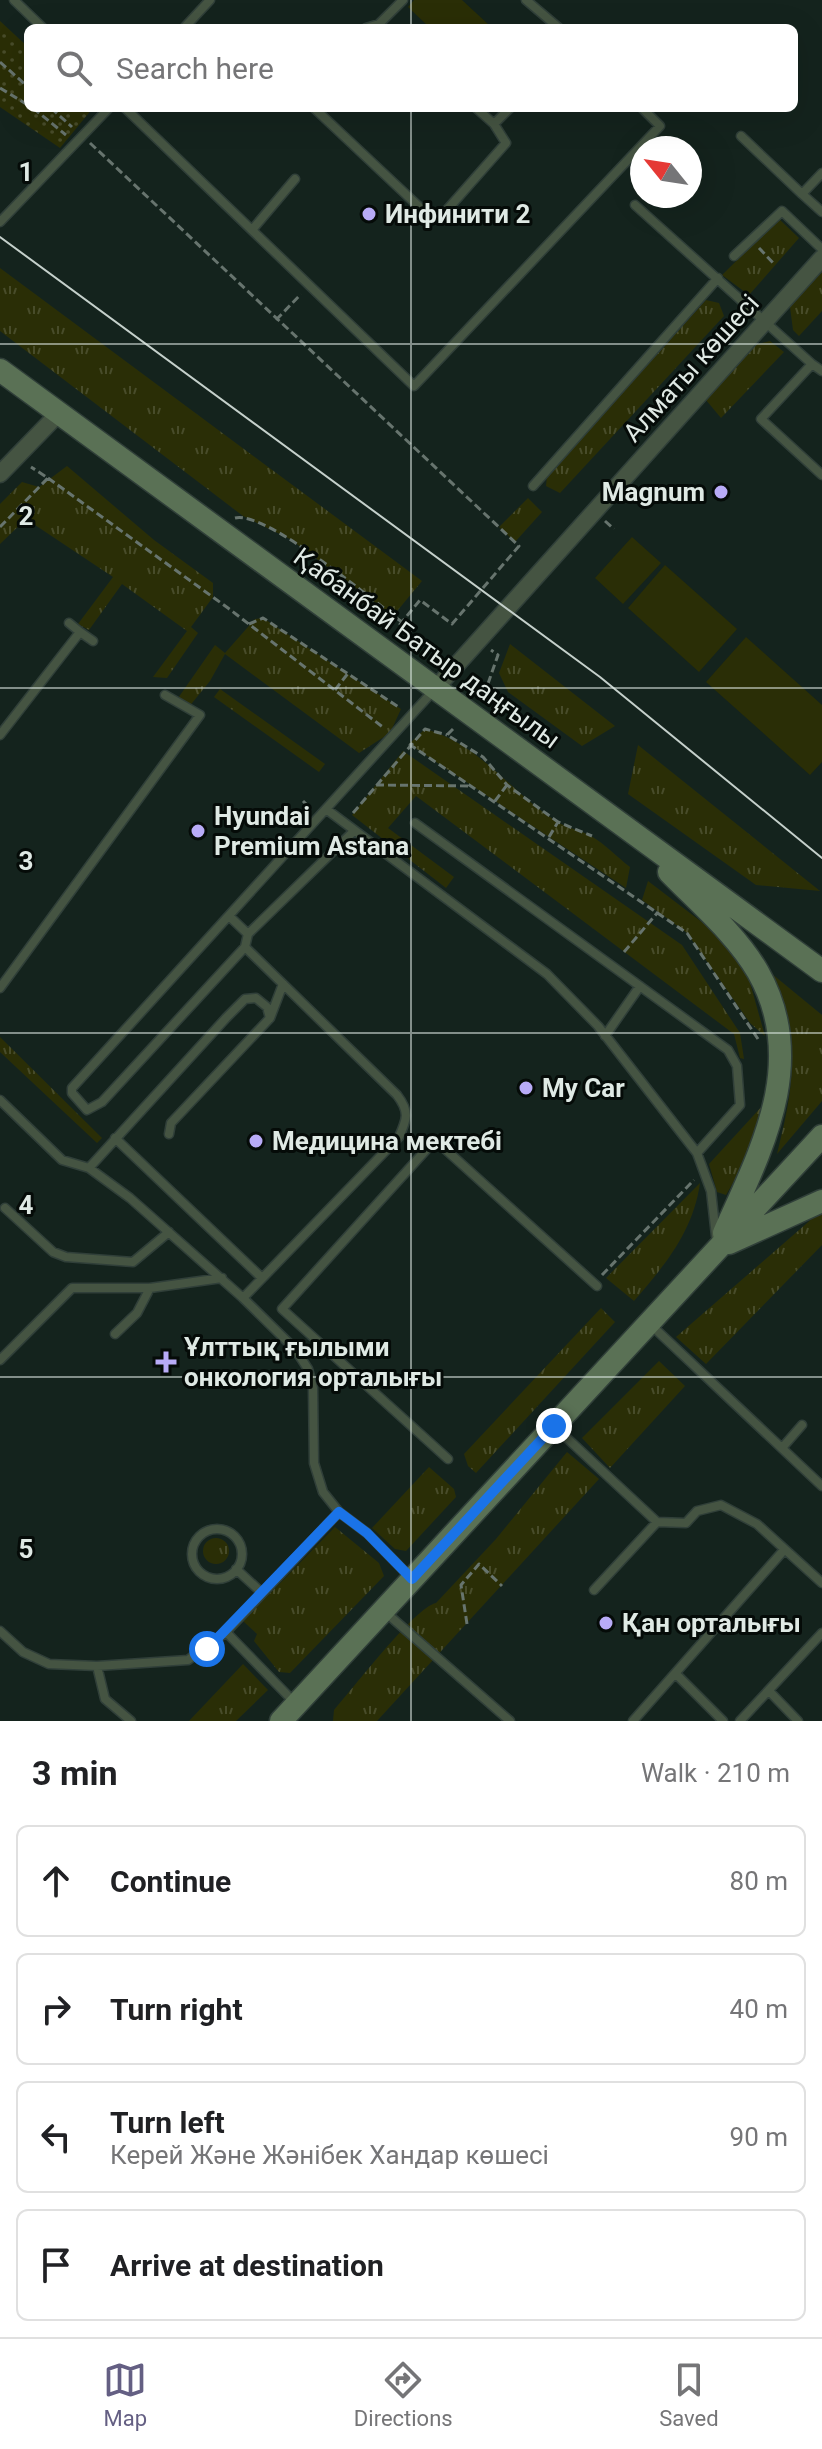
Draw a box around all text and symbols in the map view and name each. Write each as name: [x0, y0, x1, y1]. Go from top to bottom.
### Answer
search box: [24, 24, 798, 112]
icon: search: [52, 46, 96, 90]
text: Search here: [116, 51, 274, 86]
north arrow: [630, 136, 702, 208]
text: 1: [19, 157, 33, 187]
place label: Инфинити 2: [385, 199, 530, 229]
marker: Инфинити 2: [360, 205, 378, 223]
street label: Алматы көшесі: [617, 288, 765, 448]
place label: Magnum: [602, 477, 705, 507]
marker: Magnum: [712, 483, 730, 501]
text: 2: [19, 501, 33, 531]
street label: Қабанбай Батыр даңғылы: [288, 541, 566, 755]
place label: Hyundai Premium Astana: [214, 801, 409, 861]
marker: Hyundai Premium Astana: [189, 822, 207, 840]
text: 3: [19, 846, 33, 876]
place label: My Car: [542, 1073, 625, 1103]
marker: My Car: [517, 1079, 535, 1097]
place label: Медицина мектебі: [272, 1126, 502, 1156]
marker: Медицина мектебі: [247, 1132, 265, 1150]
text: 4: [19, 1190, 34, 1220]
place label: Ұлттық ғылыми онкология орталығы: [184, 1332, 442, 1392]
marker: Ұлттық ғылыми онкология орталығы: [155, 1351, 177, 1373]
route end: [536, 1408, 572, 1444]
text: 5: [19, 1534, 33, 1564]
place label: Қан орталығы: [622, 1608, 801, 1638]
marker: Қан орталығы: [597, 1614, 615, 1632]
route start: [189, 1631, 225, 1667]
text: 3 min: [32, 1753, 117, 1793]
text: Walk · 210 m: [641, 1758, 790, 1788]
icon: ahead: [34, 1859, 78, 1903]
text: Continue: [110, 1864, 231, 1899]
text: 80 m: [730, 1866, 788, 1896]
icon: right: [34, 1987, 78, 2031]
text: Turn right: [110, 1992, 243, 2027]
text: 40 m: [730, 1994, 788, 2024]
text: Turn left: [110, 2105, 225, 2140]
icon: left: [34, 2115, 78, 2159]
text: 90 m: [730, 2122, 788, 2152]
text: Керей Және Жәнібек Хандар көшесі: [110, 2140, 549, 2170]
icon: arrive: [34, 2243, 78, 2287]
text: Arrive at destination: [110, 2248, 384, 2283]
tab: Map: [103, 2358, 147, 2431]
tab: Directions: [354, 2358, 453, 2431]
tab: Saved: [659, 2358, 719, 2431]

